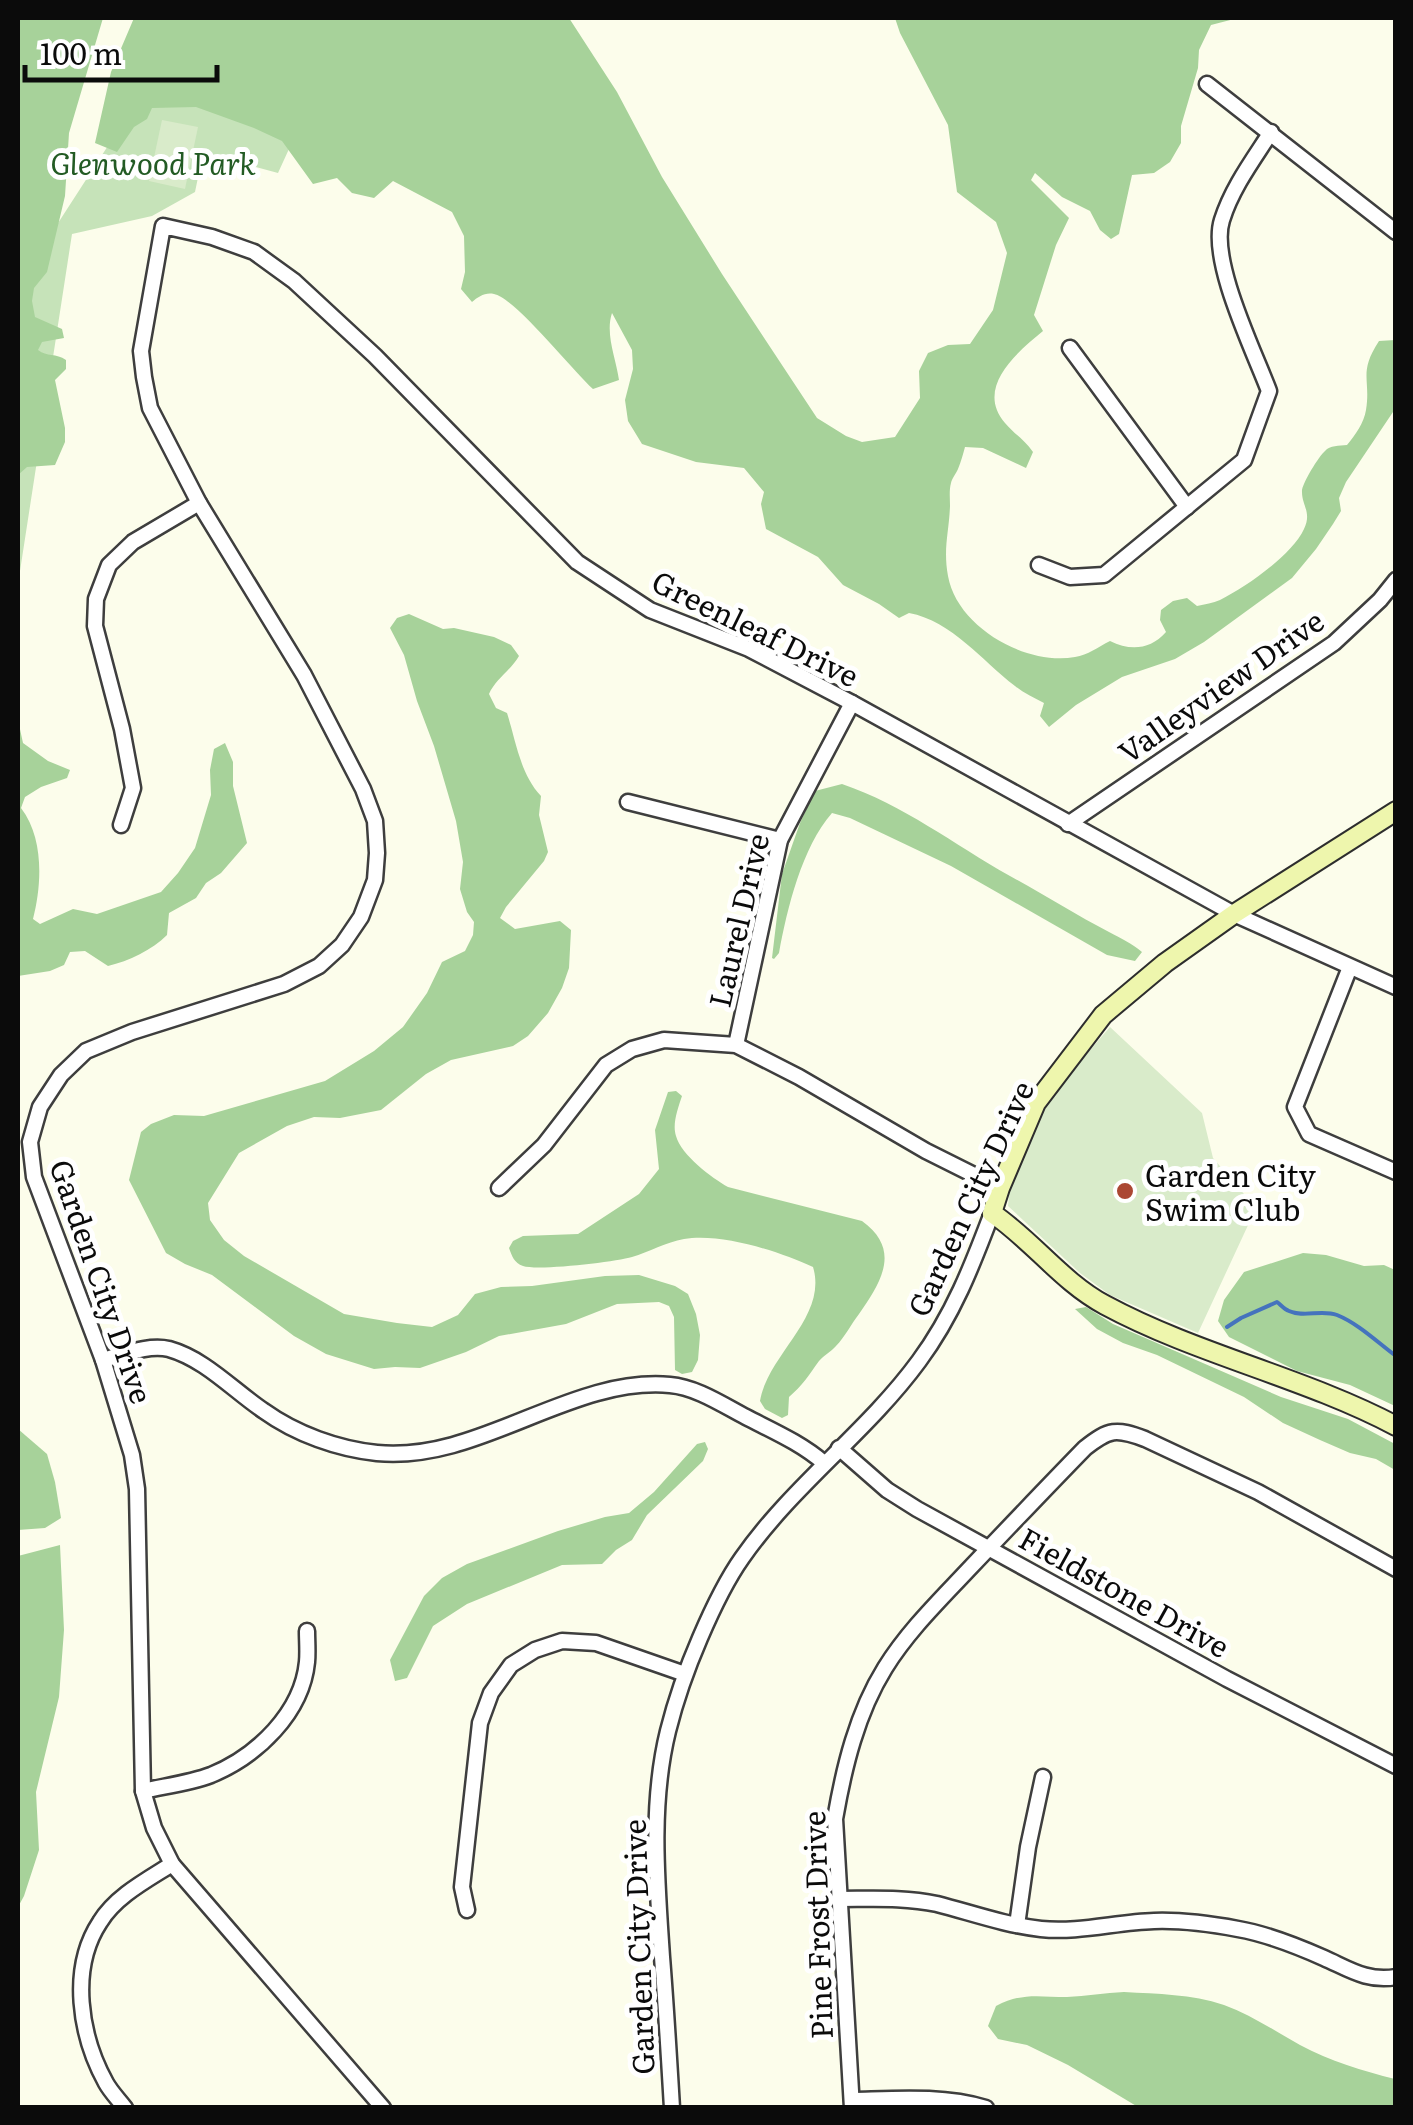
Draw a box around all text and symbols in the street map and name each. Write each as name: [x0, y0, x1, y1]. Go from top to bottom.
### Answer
scale bar: [25, 20, 218, 82]
text: 100 m: [40, 30, 122, 74]
park label: Glenwood Park: [50, 140, 256, 184]
street label: Greenleaf Drive: [645, 558, 867, 696]
street label: Valleyview Drive: [1108, 598, 1332, 772]
street label: Laurel Drive: [696, 829, 778, 1011]
street label: Garden City Drive: [895, 1073, 1043, 1323]
place label: Garden City Swim Club: [1145, 1152, 1317, 1230]
street label: Garden City Drive: [41, 1153, 165, 1409]
marker: Garden City Swim Club: [1114, 1180, 1136, 1202]
street label: Fieldstone Drive: [1012, 1515, 1238, 1667]
street label: Pine Frost Drive: [790, 1810, 842, 2040]
street label: Garden City Drive: [611, 1818, 663, 2076]

